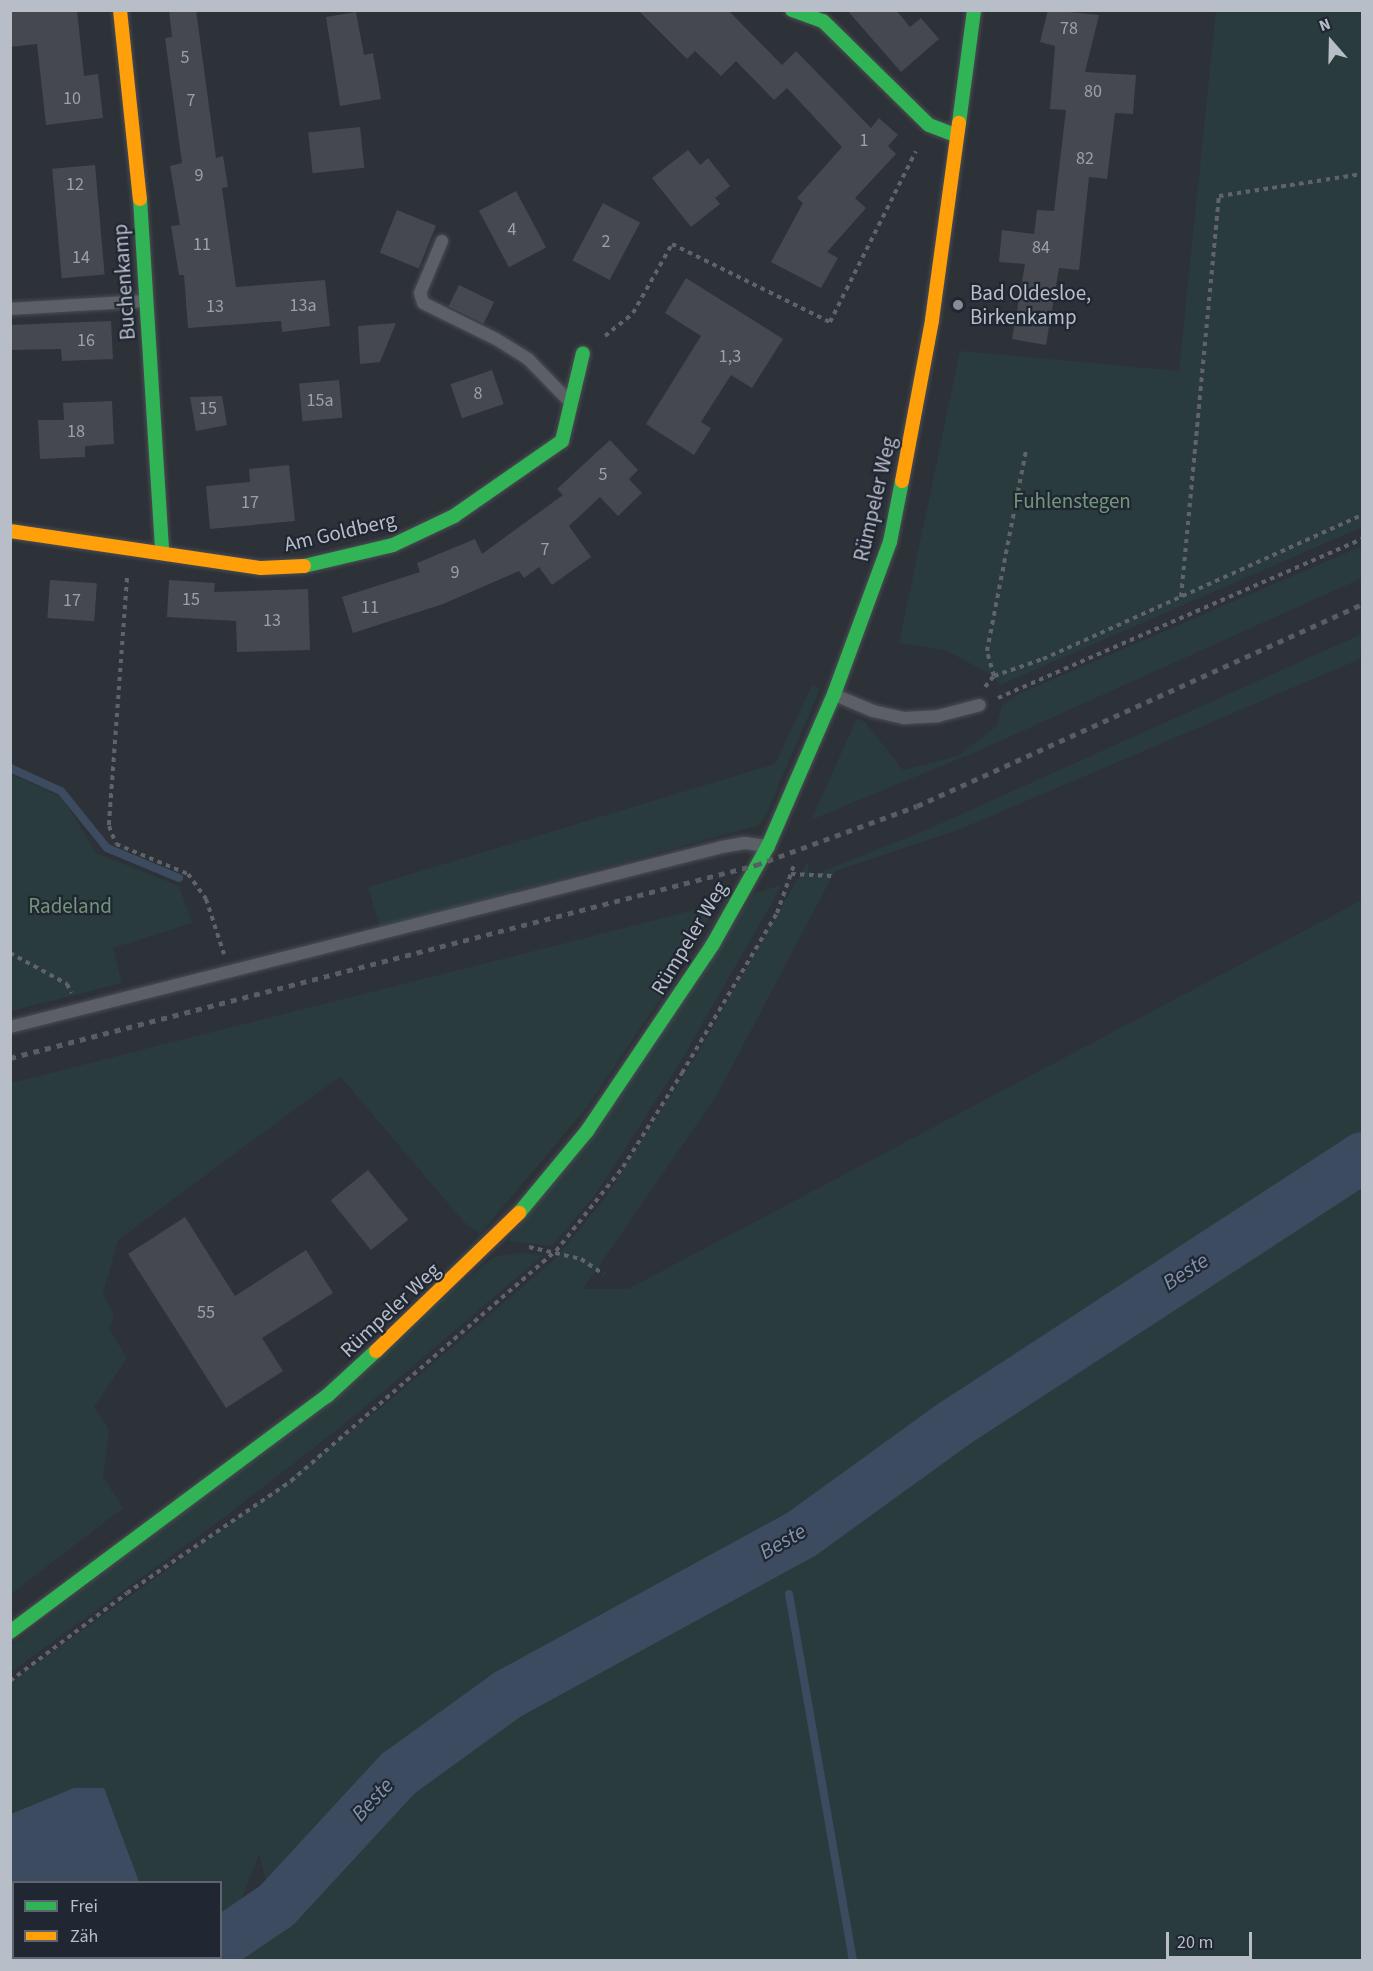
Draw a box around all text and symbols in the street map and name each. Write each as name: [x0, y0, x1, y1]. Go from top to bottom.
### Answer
north arrow: [1301, 12, 1361, 72]
text: N: [1316, 13, 1334, 37]
house number: 78: [1060, 18, 1078, 40]
house number: 5: [181, 47, 189, 69]
house number: 80: [1084, 81, 1102, 103]
house number: 10: [63, 88, 81, 110]
house number: 7: [187, 90, 195, 112]
house number: 1: [860, 130, 868, 152]
house number: 82: [1076, 148, 1094, 170]
house number: 9: [195, 165, 203, 187]
house number: 12: [66, 174, 84, 196]
house number: 4: [508, 219, 516, 241]
street label: Buchenkamp: [107, 223, 141, 341]
house number: 2: [602, 231, 610, 253]
house number: 11: [193, 234, 211, 256]
house number: 84: [1032, 237, 1050, 259]
house number: 14: [72, 247, 90, 269]
place label: Bad Oldesloe, Birkenkamp: [970, 280, 1091, 330]
house number: 13a: [290, 295, 316, 317]
house number: 13: [206, 296, 224, 318]
marker: Bad Oldesloe, Birkenkamp: [951, 298, 965, 312]
house number: 16: [77, 330, 95, 352]
house number: 1,3: [719, 346, 741, 368]
house number: 8: [474, 383, 482, 405]
house number: 15a: [307, 390, 333, 412]
house number: 15: [199, 398, 217, 420]
house number: 18: [67, 421, 85, 443]
street label: Rümpeler Weg: [848, 434, 902, 564]
house number: 5: [599, 464, 607, 486]
park label: Fuhlenstegen: [1013, 488, 1131, 514]
house number: 17: [241, 492, 259, 514]
street label: Am Goldberg: [282, 507, 398, 557]
house number: 7: [541, 539, 549, 561]
house number: 9: [451, 562, 459, 584]
house number: 15: [182, 589, 200, 611]
house number: 17: [63, 590, 81, 612]
house number: 11: [361, 597, 379, 619]
house number: 13: [263, 610, 281, 632]
street label: Rümpeler Weg: [645, 877, 733, 999]
park label: Radeland: [28, 893, 112, 919]
water label: Beste: [1158, 1247, 1214, 1297]
street label: Rümpeler Weg: [335, 1257, 445, 1363]
house number: 55: [197, 1302, 215, 1324]
water label: Beste: [755, 1518, 811, 1566]
water label: Beste: [347, 1773, 399, 1827]
legend: [12, 1881, 222, 1959]
text: Frei: [70, 1894, 98, 1919]
scale bar: [1169, 1920, 1254, 1958]
text: Zäh: [70, 1924, 98, 1949]
text: 20 m: [1177, 1930, 1213, 1955]

